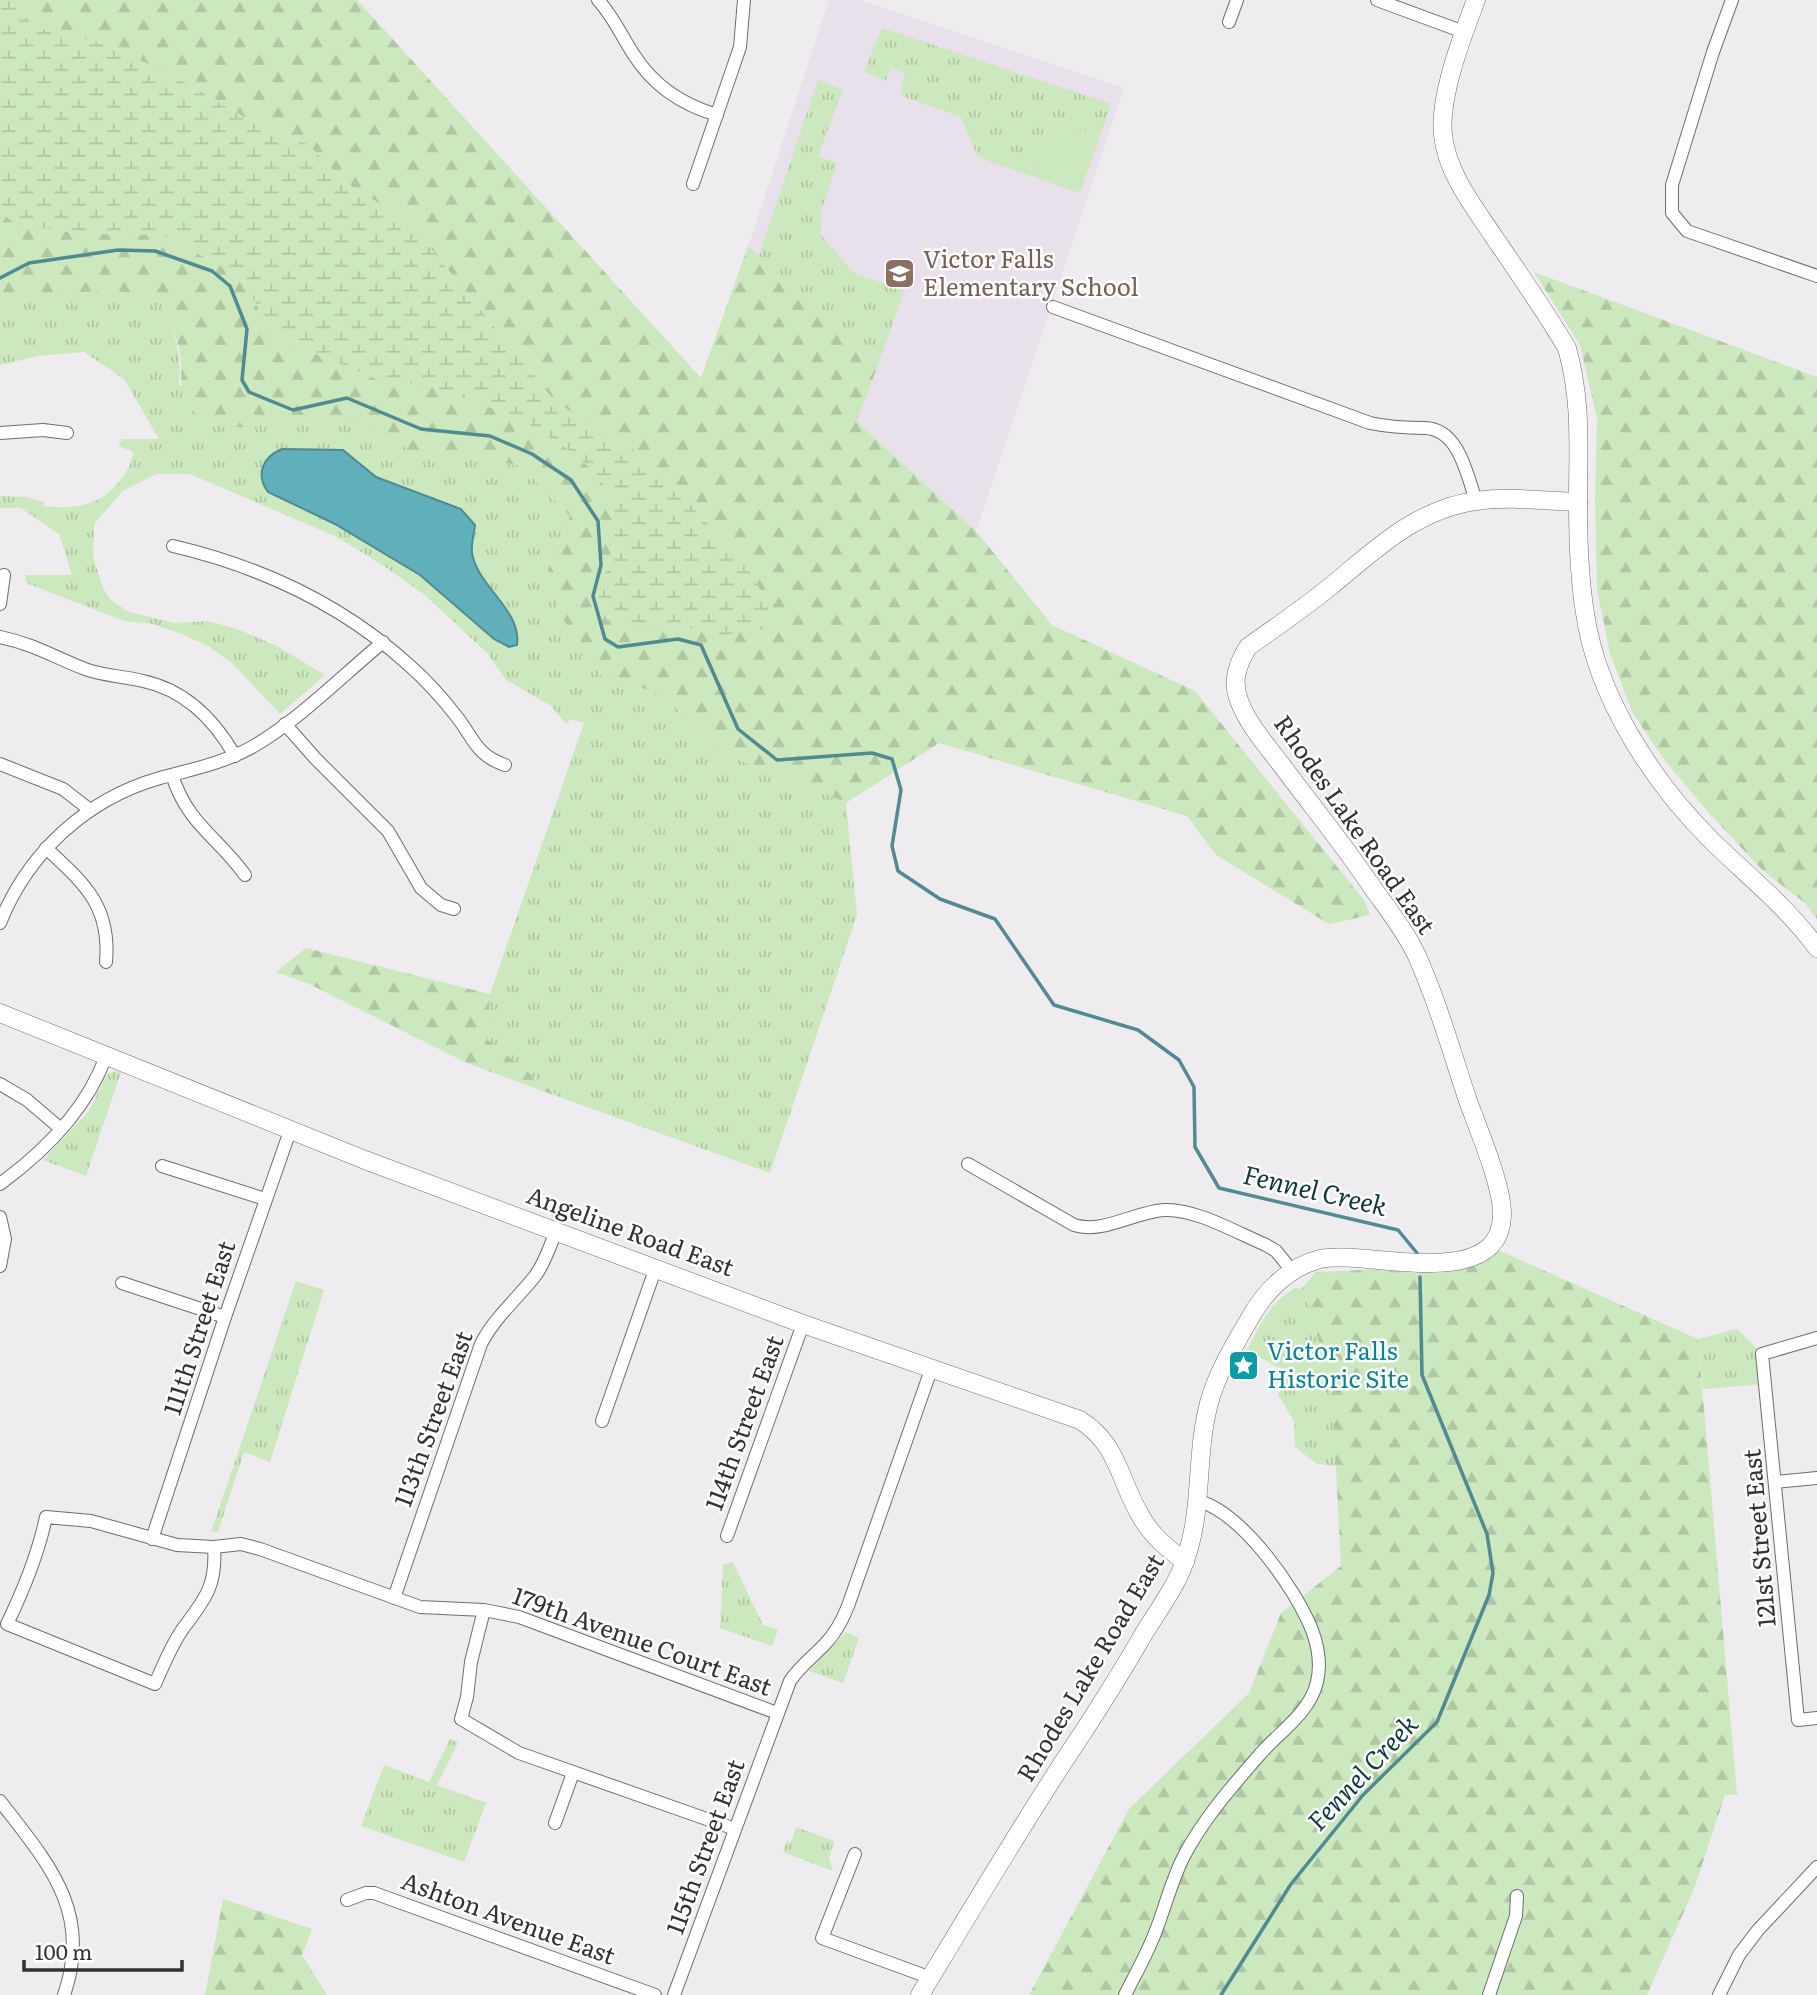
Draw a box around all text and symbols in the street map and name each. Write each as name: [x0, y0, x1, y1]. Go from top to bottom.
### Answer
place label: Victor Falls Elementary School: [923, 240, 1139, 303]
school or university icon: Victor Falls Elementary School: [883, 257, 917, 291]
street label: Rhodes Lake Road East: [1267, 707, 1445, 940]
water label: Fennel Creek: [1240, 1153, 1392, 1224]
street label: Angeline Road East: [522, 1176, 740, 1284]
street label: 111th Street East: [153, 1235, 242, 1419]
street label: 113th Street East: [384, 1325, 480, 1511]
street label: 114th Street East: [695, 1329, 791, 1515]
place label: Victor Falls Historic Site: [1267, 1332, 1409, 1395]
place icon: Victor Falls Historic Site: [1227, 1349, 1261, 1383]
street label: 121st Street East: [1732, 1447, 1783, 1629]
street label: Rhodes Lake Road East: [1007, 1546, 1171, 1787]
street label: 179th Avenue Court East: [508, 1576, 778, 1703]
water label: Fennel Creek: [1297, 1704, 1426, 1838]
street label: 115th Street East: [656, 1753, 752, 1939]
street label: Ashton Avenue East: [397, 1862, 621, 1972]
scale bar: [24, 1928, 182, 1972]
text: 100 m: [35, 1935, 92, 1966]

